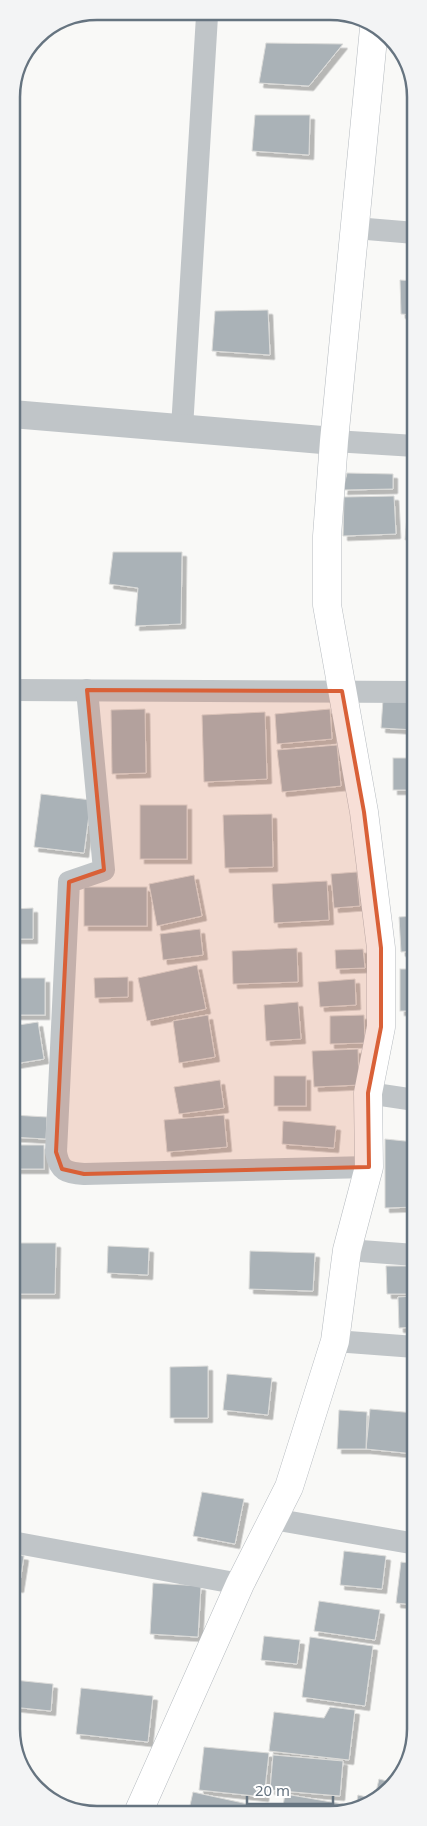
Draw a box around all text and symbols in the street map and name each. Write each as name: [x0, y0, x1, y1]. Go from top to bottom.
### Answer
scale bar: [247, 1774, 333, 1806]
text: 20 m: [255, 1780, 290, 1800]

